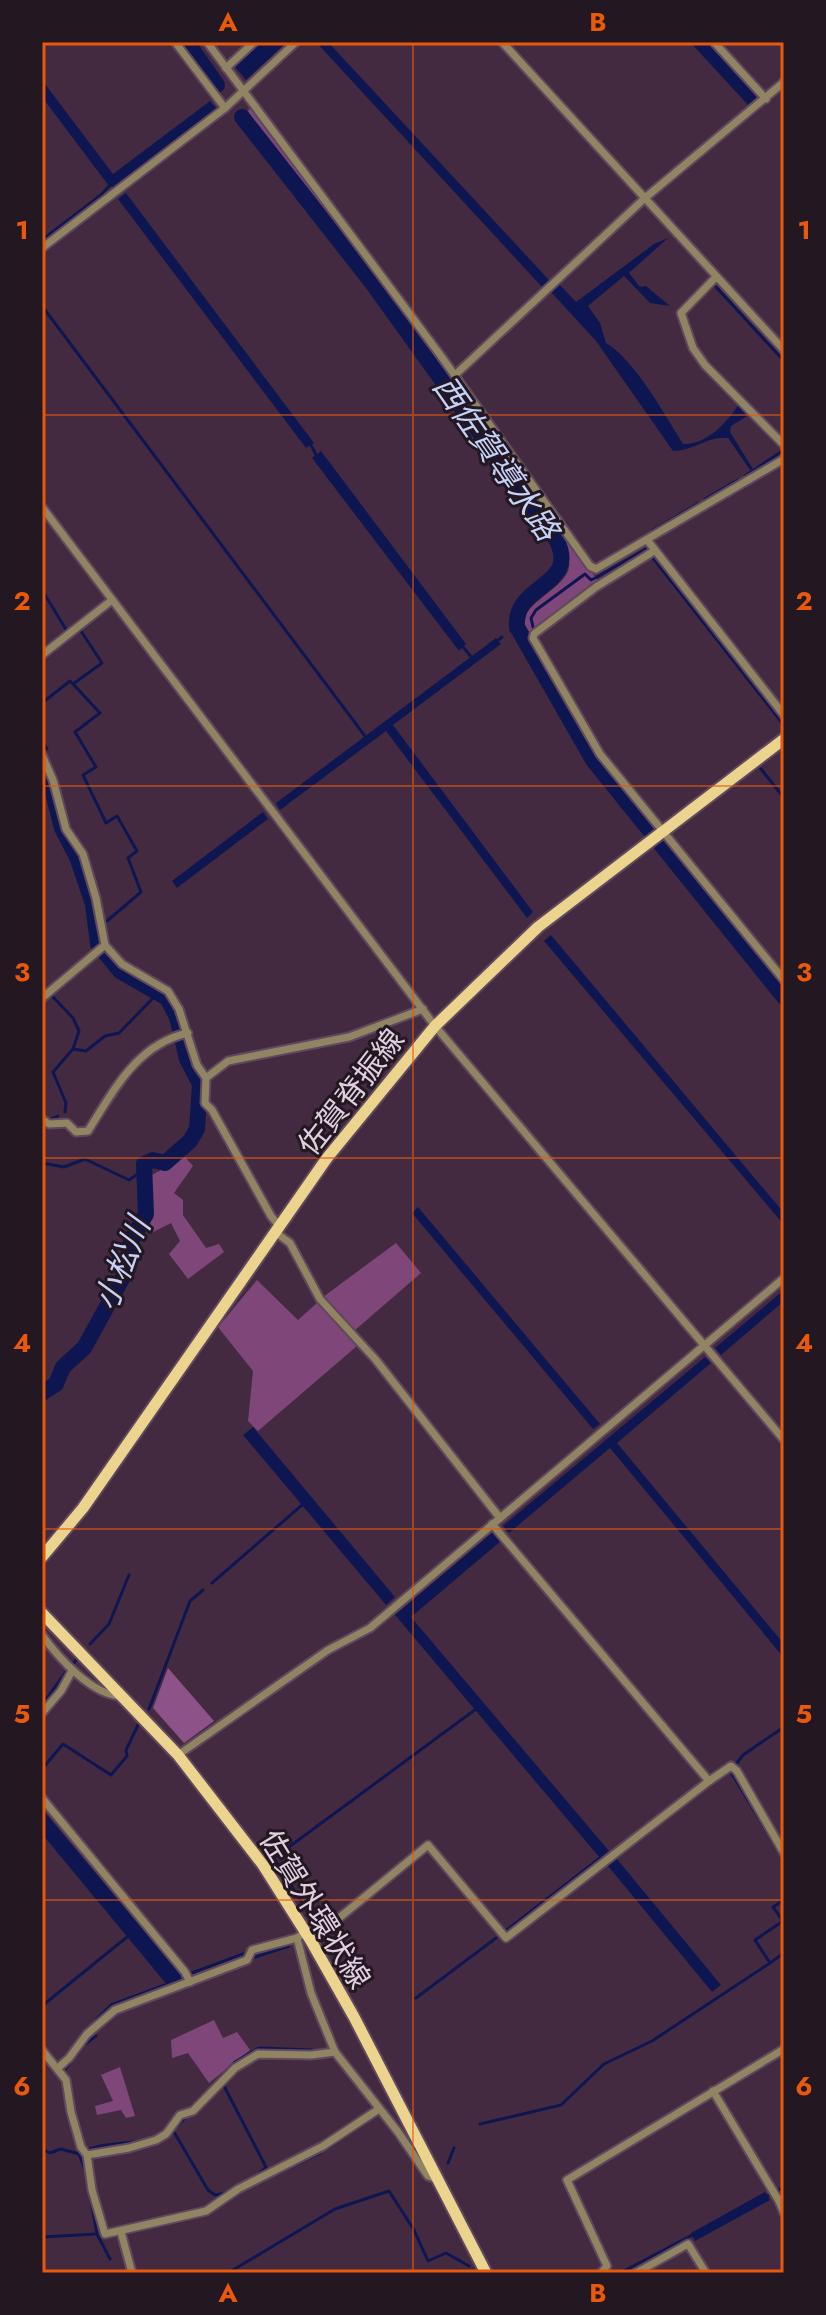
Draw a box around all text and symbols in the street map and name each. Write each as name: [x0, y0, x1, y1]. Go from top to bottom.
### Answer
text: A: [217, 3, 238, 41]
text: B: [589, 3, 607, 41]
text: 1: [15, 211, 29, 249]
text: 1: [797, 211, 811, 249]
water label: 西佐賀導水路: [422, 366, 572, 552]
text: 2: [13, 582, 31, 620]
text: 2: [795, 582, 813, 620]
text: 3: [14, 953, 30, 991]
text: 3: [796, 953, 812, 991]
street label: 佐賀脊振線: [288, 1020, 414, 1164]
water label: 小松川: [83, 1208, 162, 1317]
text: 4: [13, 1324, 31, 1362]
text: 4: [795, 1324, 813, 1362]
text: 5: [14, 1695, 30, 1733]
text: 5: [796, 1695, 812, 1733]
street label: 佐賀外環状線: [249, 1821, 381, 1997]
text: 6: [13, 2067, 31, 2105]
text: 6: [795, 2067, 813, 2105]
text: A: [217, 2274, 238, 2312]
text: B: [589, 2274, 607, 2312]

